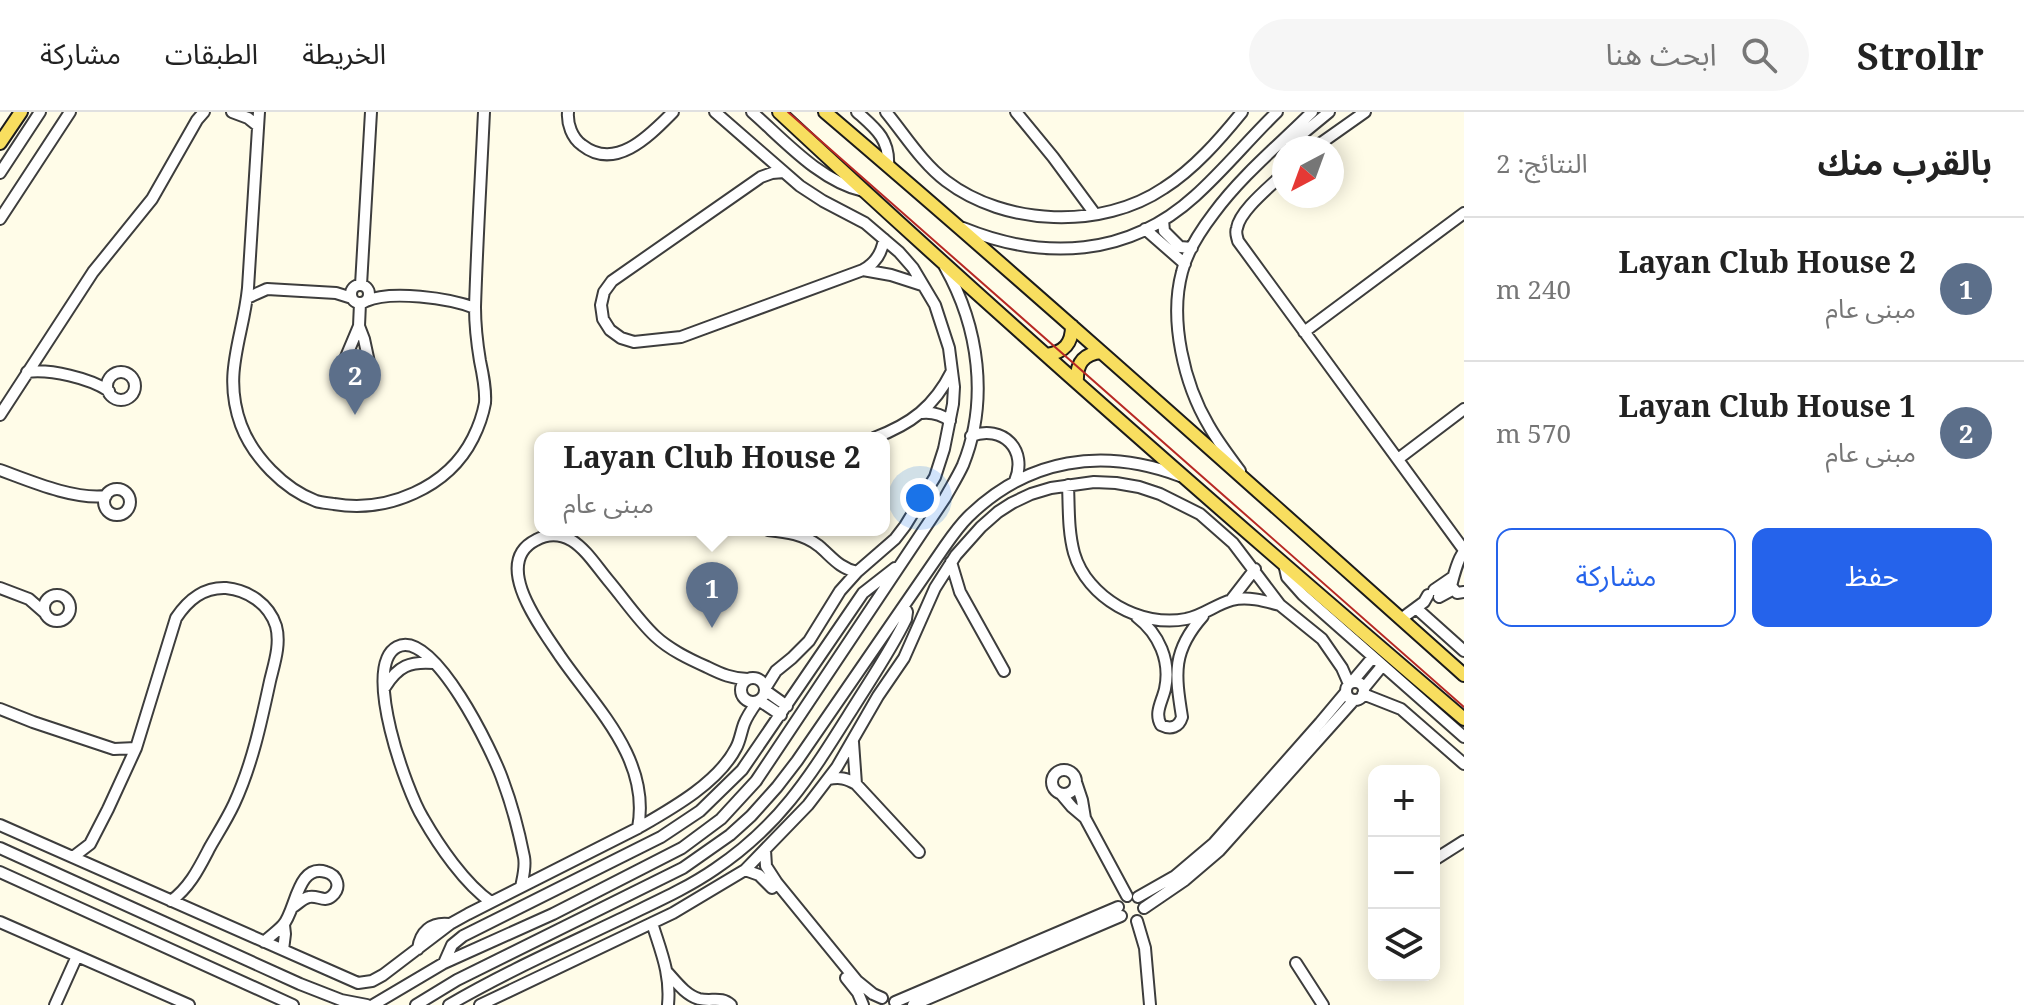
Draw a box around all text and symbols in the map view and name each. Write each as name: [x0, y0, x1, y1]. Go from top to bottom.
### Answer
search box: [1249, 19, 1809, 91]
text: Strollr: [1857, 29, 1984, 81]
text: ابحث هنا: [1606, 33, 1717, 74]
icon: search: [1737, 33, 1781, 77]
text: مشاركة: [40, 34, 121, 72]
text: الطبقات: [165, 34, 258, 72]
text: الخريطة: [302, 34, 386, 72]
north arrow: [1272, 136, 1344, 208]
text: بالقرب منك: [1817, 139, 1992, 185]
text: النتائج: 2: [1496, 145, 1588, 181]
text: Layan Club House 2: [1619, 241, 1916, 282]
text: 240 m: [1496, 271, 1571, 307]
text: 1: [1959, 271, 1973, 307]
text: مبنى عام: [1825, 290, 1916, 326]
pin: 2: [329, 349, 381, 415]
text: Layan Club House 1: [1619, 385, 1916, 426]
text: 570 m: [1496, 415, 1571, 451]
text: 2: [1959, 415, 1973, 451]
popup: [534, 432, 890, 536]
text: مبنى عام: [1825, 434, 1916, 470]
text: Layan Club House 2: [563, 436, 861, 477]
your location: [900, 478, 940, 518]
text: مبنى عام: [563, 485, 654, 521]
button: مشاركة: [1496, 528, 1736, 627]
button: حفظ: [1752, 528, 1992, 627]
pin: 1: [686, 562, 738, 628]
map controls: [1368, 765, 1440, 981]
button: +: [1368, 765, 1440, 837]
button: −: [1368, 837, 1440, 909]
button: layers: [1368, 909, 1440, 981]

